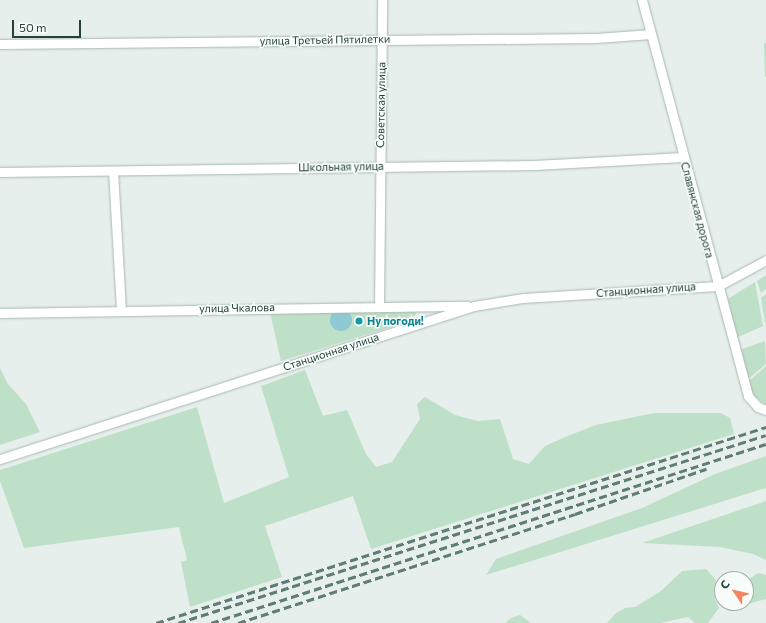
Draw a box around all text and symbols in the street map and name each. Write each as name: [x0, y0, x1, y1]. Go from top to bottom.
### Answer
scale bar: [14, 12, 83, 38]
text: 50 m: [19, 20, 47, 34]
street label: улица Третьей Пятилетки: [260, 32, 390, 48]
street label: Советская улица: [374, 62, 388, 148]
street label: Школьная улица: [298, 160, 384, 174]
street label: Славянская дорога: [678, 161, 716, 259]
street label: Станционная улица: [596, 280, 696, 300]
street label: улица Чкалова: [199, 301, 275, 315]
place label: Ну погоди!: [367, 314, 424, 328]
marker: Ну погоди!: [354, 316, 364, 326]
street label: Станционная улица: [281, 330, 381, 374]
north arrow: [714, 571, 754, 611]
text: С: [717, 578, 732, 591]

